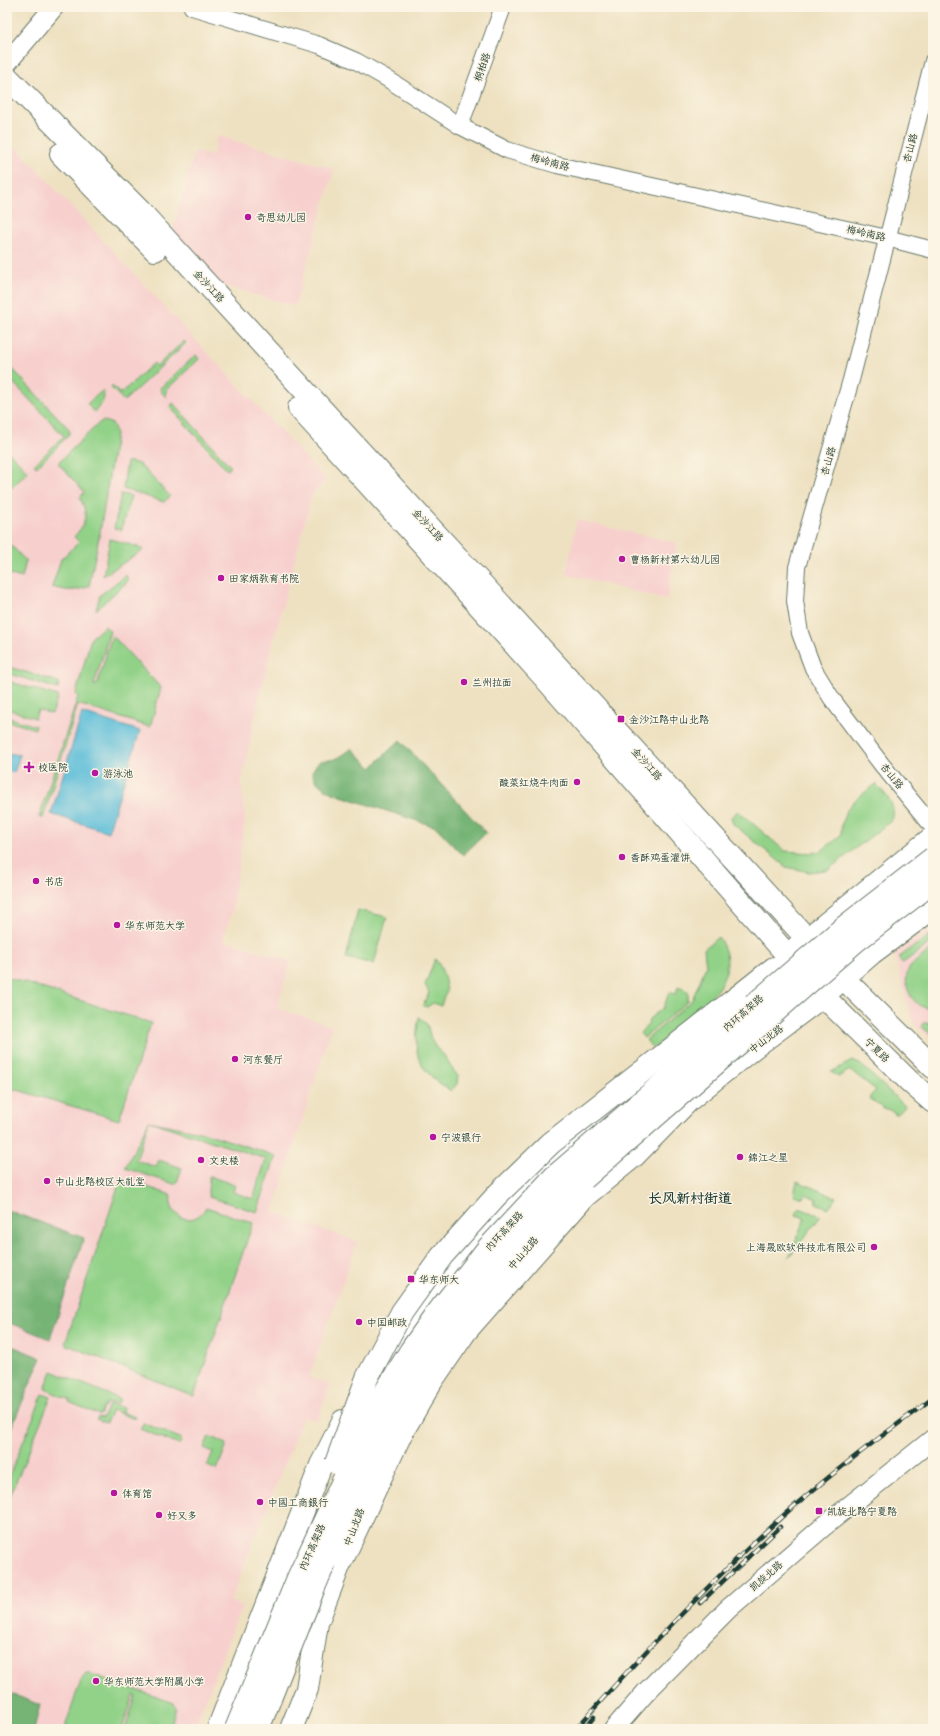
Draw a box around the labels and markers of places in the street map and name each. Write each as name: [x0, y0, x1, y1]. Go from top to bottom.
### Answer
place label: 奇思幼儿园: [256, 211, 306, 224]
marker: 奇思幼儿园: [243, 212, 253, 222]
place label: 曹杨新村第六幼儿园: [630, 553, 720, 566]
marker: 曹杨新村第六幼儿园: [617, 554, 627, 564]
place label: 田家炳教育书院: [229, 572, 299, 585]
marker: 田家炳教育书院: [216, 573, 226, 583]
place label: 兰州拉面: [472, 676, 512, 689]
marker: 兰州拉面: [459, 677, 469, 687]
place label: 金沙江路中山北路: [629, 713, 709, 726]
marker: 金沙江路中山北路: [616, 714, 626, 724]
marker: 校医院: [23, 761, 35, 773]
place label: 校医院: [38, 761, 68, 774]
place label: 游泳池: [103, 767, 133, 780]
marker: 游泳池: [90, 768, 100, 778]
place label: 酸菜红烧牛肉面: [499, 776, 569, 789]
marker: 酸菜红烧牛肉面: [572, 777, 582, 787]
place label: 香酥鸡蛋灌饼: [630, 851, 690, 864]
marker: 香酥鸡蛋灌饼: [617, 852, 627, 862]
place label: 书店: [44, 875, 64, 888]
marker: 书店: [31, 876, 41, 886]
place label: 华东师范大学: [125, 919, 185, 932]
marker: 华东师范大学: [112, 920, 122, 930]
place label: 河东餐厅: [243, 1053, 283, 1066]
marker: 河东餐厅: [230, 1054, 240, 1064]
place label: 宁波银行: [441, 1131, 481, 1144]
marker: 宁波银行: [428, 1132, 438, 1142]
place label: 錦江之星: [748, 1151, 788, 1164]
marker: 錦江之星: [735, 1152, 745, 1162]
place label: 文史楼: [209, 1154, 239, 1167]
marker: 文史楼: [196, 1155, 206, 1165]
place label: 中山北路校区大礼堂: [55, 1175, 145, 1188]
marker: 中山北路校区大礼堂: [42, 1176, 52, 1186]
place label: 上海晟欧软件技术有限公司: [746, 1241, 866, 1254]
marker: 上海晟欧软件技术有限公司: [869, 1242, 879, 1252]
place label: 华东师大: [419, 1273, 459, 1286]
marker: 华东师大: [406, 1274, 416, 1284]
place label: 中国邮政: [367, 1316, 407, 1329]
marker: 中国邮政: [354, 1317, 364, 1327]
place label: 体育馆: [122, 1487, 152, 1500]
marker: 体育馆: [109, 1488, 119, 1498]
place label: 中國工商銀行: [268, 1496, 328, 1509]
marker: 中國工商銀行: [255, 1497, 265, 1507]
place label: 凯旋北路宁夏路: [827, 1505, 897, 1518]
marker: 凯旋北路宁夏路: [814, 1506, 824, 1516]
place label: 好又多: [167, 1509, 197, 1522]
marker: 好又多: [154, 1510, 164, 1520]
place label: 华东师范大学附属小学: [104, 1675, 204, 1688]
marker: 华东师范大学附属小学: [91, 1676, 101, 1686]

